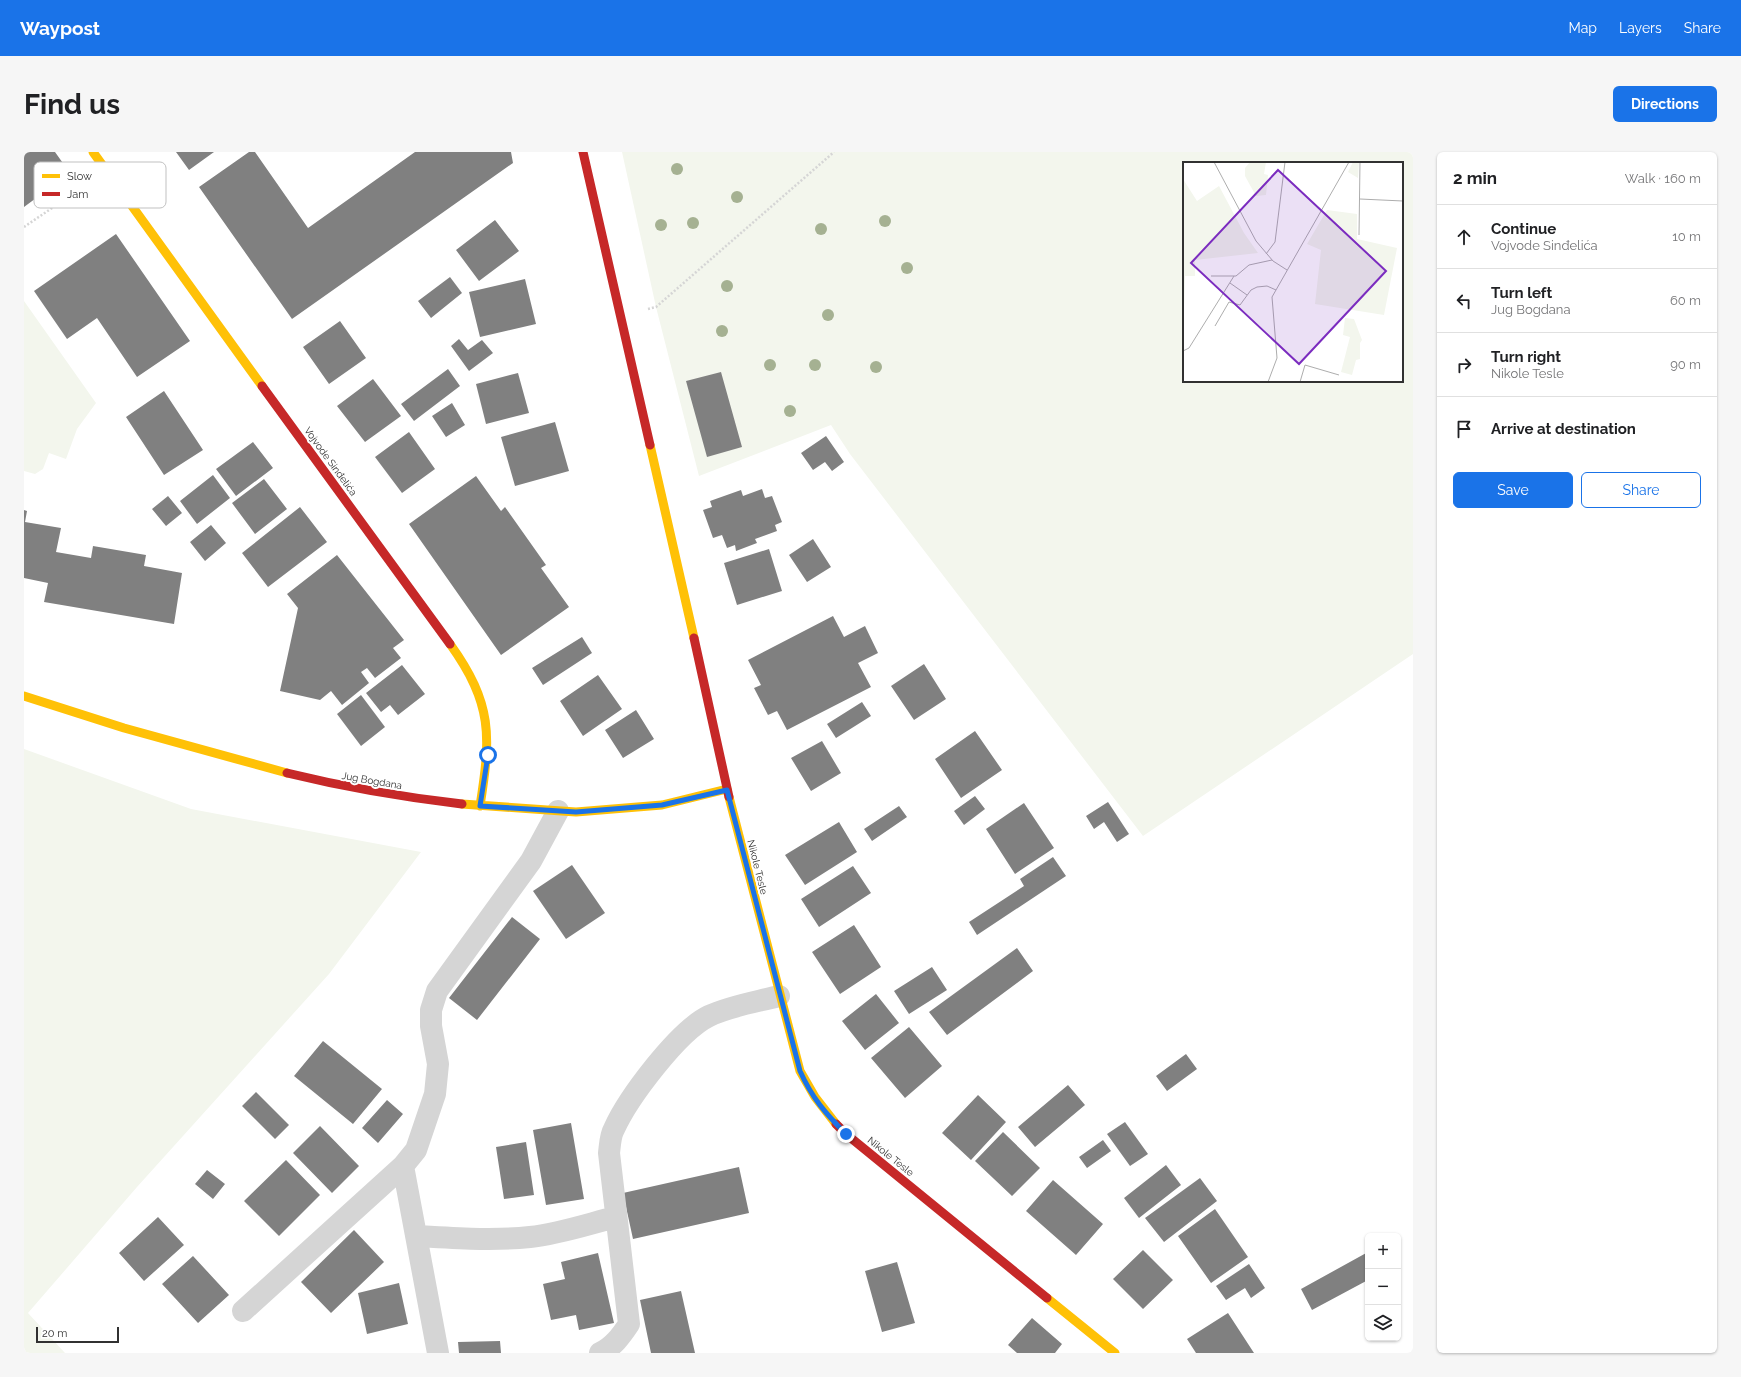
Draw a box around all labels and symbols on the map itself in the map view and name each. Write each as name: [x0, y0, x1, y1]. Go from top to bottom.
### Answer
legend: [34, 162, 166, 208]
inset map: [1183, 162, 1403, 382]
text: Slow: [67, 170, 92, 183]
text: Jam: [67, 188, 88, 201]
street label: Vojvode Sinđelića: [302, 425, 359, 498]
route start: [479, 746, 497, 764]
street label: Jug Bogdana: [341, 770, 403, 791]
street label: Nikole Tesle: [745, 839, 770, 896]
route end: [837, 1125, 855, 1143]
street label: Nikole Tesle: [865, 1134, 916, 1178]
scale bar: [36, 1325, 119, 1344]

